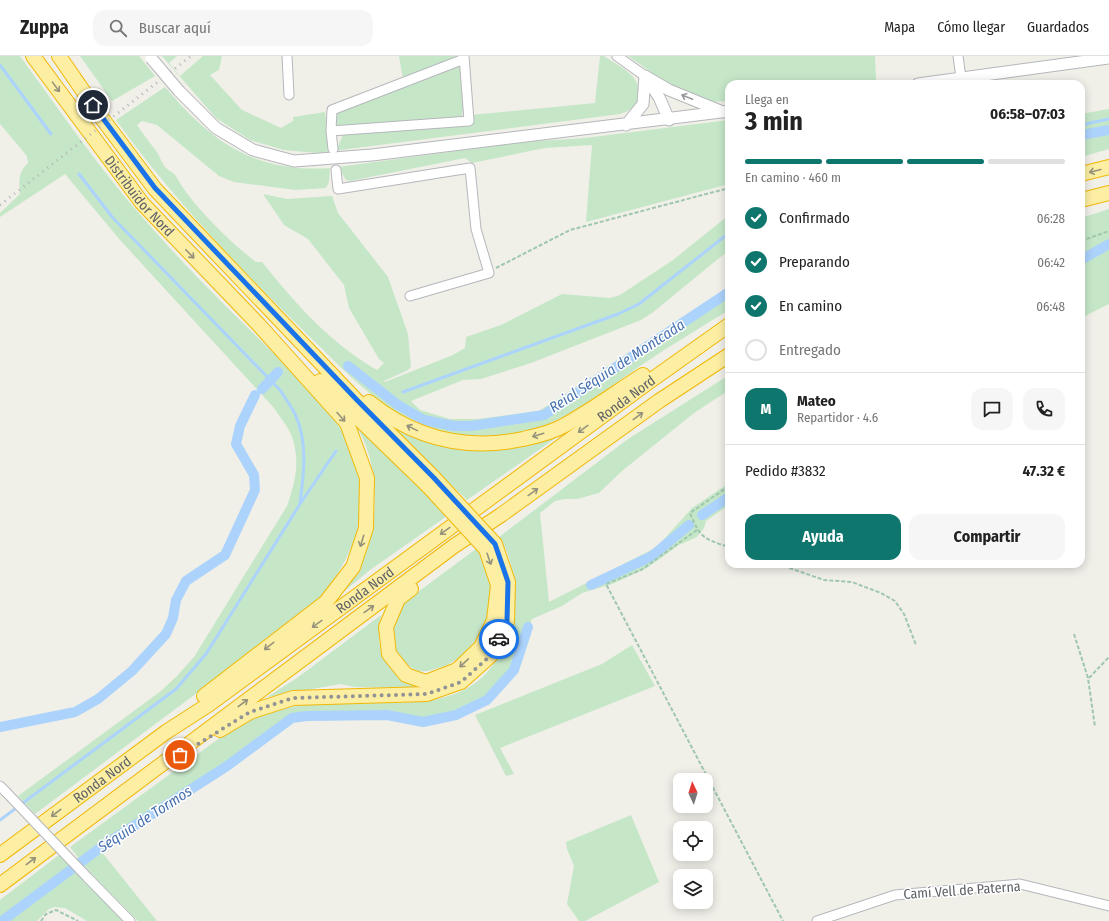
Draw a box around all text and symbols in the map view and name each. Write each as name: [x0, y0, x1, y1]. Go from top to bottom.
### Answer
search box: [93, 10, 373, 46]
text: Zuppa: [20, 16, 69, 39]
icon: search: [107, 17, 129, 39]
text: Buscar aquí: [139, 19, 211, 37]
text: Mapa: [884, 19, 915, 36]
text: Cómo llegar: [937, 19, 1005, 36]
text: Guardados: [1027, 19, 1089, 36]
one-way arrow: [52, 82, 60, 93]
pin: [76, 88, 110, 122]
text: Llega en: [745, 92, 789, 107]
one-way arrow: [681, 93, 693, 100]
icon: home: [82, 94, 104, 116]
text: 06:58–07:03: [990, 105, 1065, 123]
text: 3 min: [745, 106, 803, 137]
street label: Distribuïdor Nord: [101, 152, 178, 240]
one-way arrow: [1089, 167, 1102, 175]
text: En camino · 460 m: [745, 170, 841, 185]
icon: check: [745, 207, 767, 229]
text: Confirmado: [779, 209, 850, 227]
text: 06:28: [1037, 211, 1065, 226]
one-way arrow: [185, 249, 195, 259]
icon: check: [745, 251, 767, 273]
text: Preparando: [779, 253, 850, 271]
text: 06:42: [1037, 255, 1065, 270]
icon: check: [745, 295, 767, 317]
text: En camino: [779, 297, 842, 315]
text: 06:48: [1036, 299, 1065, 314]
water label: Reial Séquia de Montcada: [546, 315, 688, 417]
text: Entregado: [779, 341, 841, 359]
street label: Ronda Nord: [594, 372, 659, 426]
button: chat: [971, 388, 1013, 430]
button: phone: [1023, 388, 1065, 430]
text: Mateo: [797, 392, 836, 410]
text: M: [761, 400, 771, 418]
text: Repartidor · 4.6: [797, 410, 878, 425]
one-way arrow: [337, 412, 346, 422]
one-way arrow: [632, 412, 643, 420]
one-way arrow: [406, 424, 418, 431]
one-way arrow: [578, 425, 589, 433]
one-way arrow: [532, 432, 545, 439]
text: Pedido #3832: [745, 462, 826, 480]
text: 47.32 €: [1022, 462, 1065, 480]
one-way arrow: [527, 488, 538, 497]
button: Ayuda: [745, 514, 901, 560]
button: Compartir: [909, 514, 1065, 560]
one-way arrow: [439, 527, 450, 535]
one-way arrow: [357, 534, 365, 546]
one-way arrow: [486, 553, 493, 566]
street label: Ronda Nord: [333, 564, 397, 617]
one-way arrow: [364, 605, 375, 613]
courier: [479, 619, 519, 659]
one-way arrow: [312, 620, 323, 629]
icon: car: [488, 628, 510, 650]
one-way arrow: [263, 642, 274, 650]
one-way arrow: [459, 658, 469, 668]
one-way arrow: [237, 699, 248, 708]
pin: [163, 738, 197, 772]
icon: bag: [169, 744, 191, 766]
street label: Ronda Nord: [70, 753, 135, 807]
north arrow: [673, 773, 713, 813]
map controls: [673, 773, 713, 909]
water label: Séquia de Tormos: [94, 782, 196, 857]
one-way arrow: [50, 809, 61, 818]
button: locate: [673, 821, 713, 861]
one-way arrow: [26, 857, 37, 865]
button: layers: [673, 869, 713, 909]
street label: Camí Vell de Paterna: [903, 878, 1021, 903]

